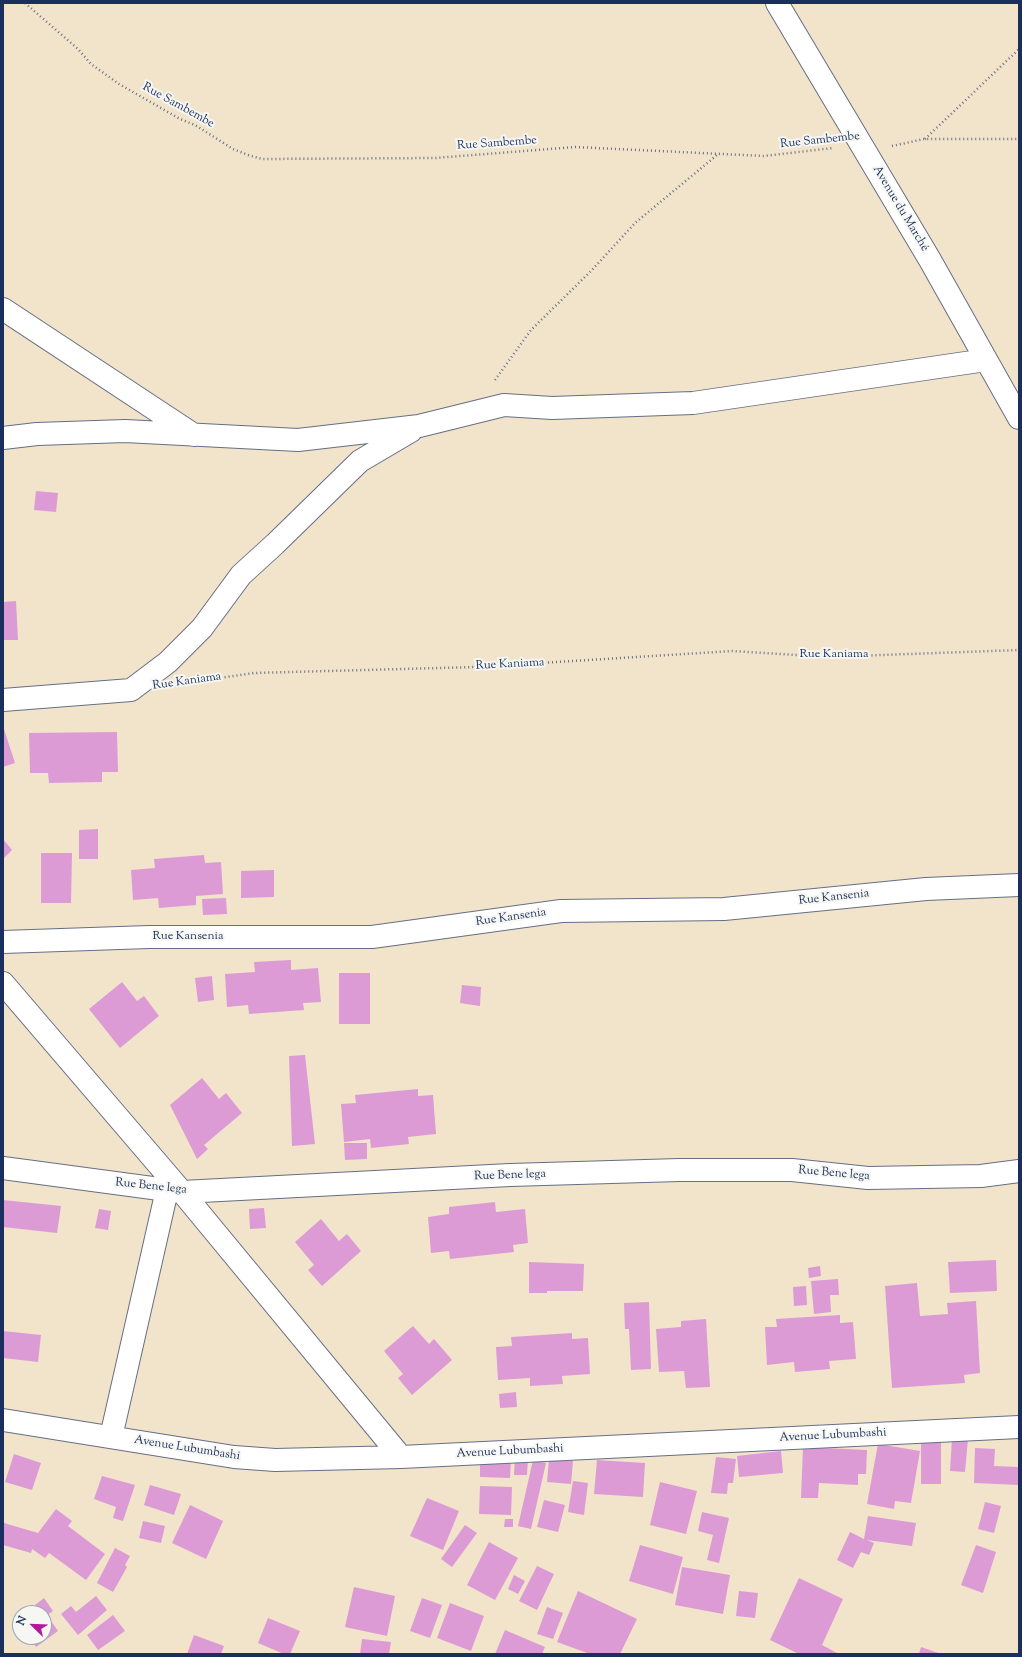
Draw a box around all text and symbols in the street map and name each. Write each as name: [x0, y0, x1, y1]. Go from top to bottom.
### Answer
street label: Rue Sambembe: [140, 80, 216, 132]
street label: Rue Sambembe: [780, 130, 860, 152]
street label: Rue Sambembe: [457, 134, 537, 154]
street label: Avenue du Marché: [869, 163, 931, 255]
street label: Rue Kaniama: [799, 648, 869, 662]
street label: Rue Kaniama: [475, 656, 545, 674]
street label: Rue Kaniama: [152, 670, 222, 694]
street label: Rue Kansenia: [798, 887, 870, 909]
street label: Rue Kansenia: [475, 906, 547, 930]
street label: Rue Kansenia: [153, 930, 223, 944]
street label: Rue Bene lega: [798, 1164, 870, 1184]
street label: Rue Bene lega: [474, 1168, 546, 1184]
street label: Rue Bene lega: [115, 1176, 187, 1198]
street label: Avenue Lubumbashi: [779, 1426, 887, 1446]
street label: Avenue Lubumbashi: [133, 1434, 241, 1464]
street label: Avenue Lubumbashi: [456, 1442, 564, 1462]
north arrow: [12, 1605, 52, 1645]
text: N: [13, 1614, 31, 1628]

